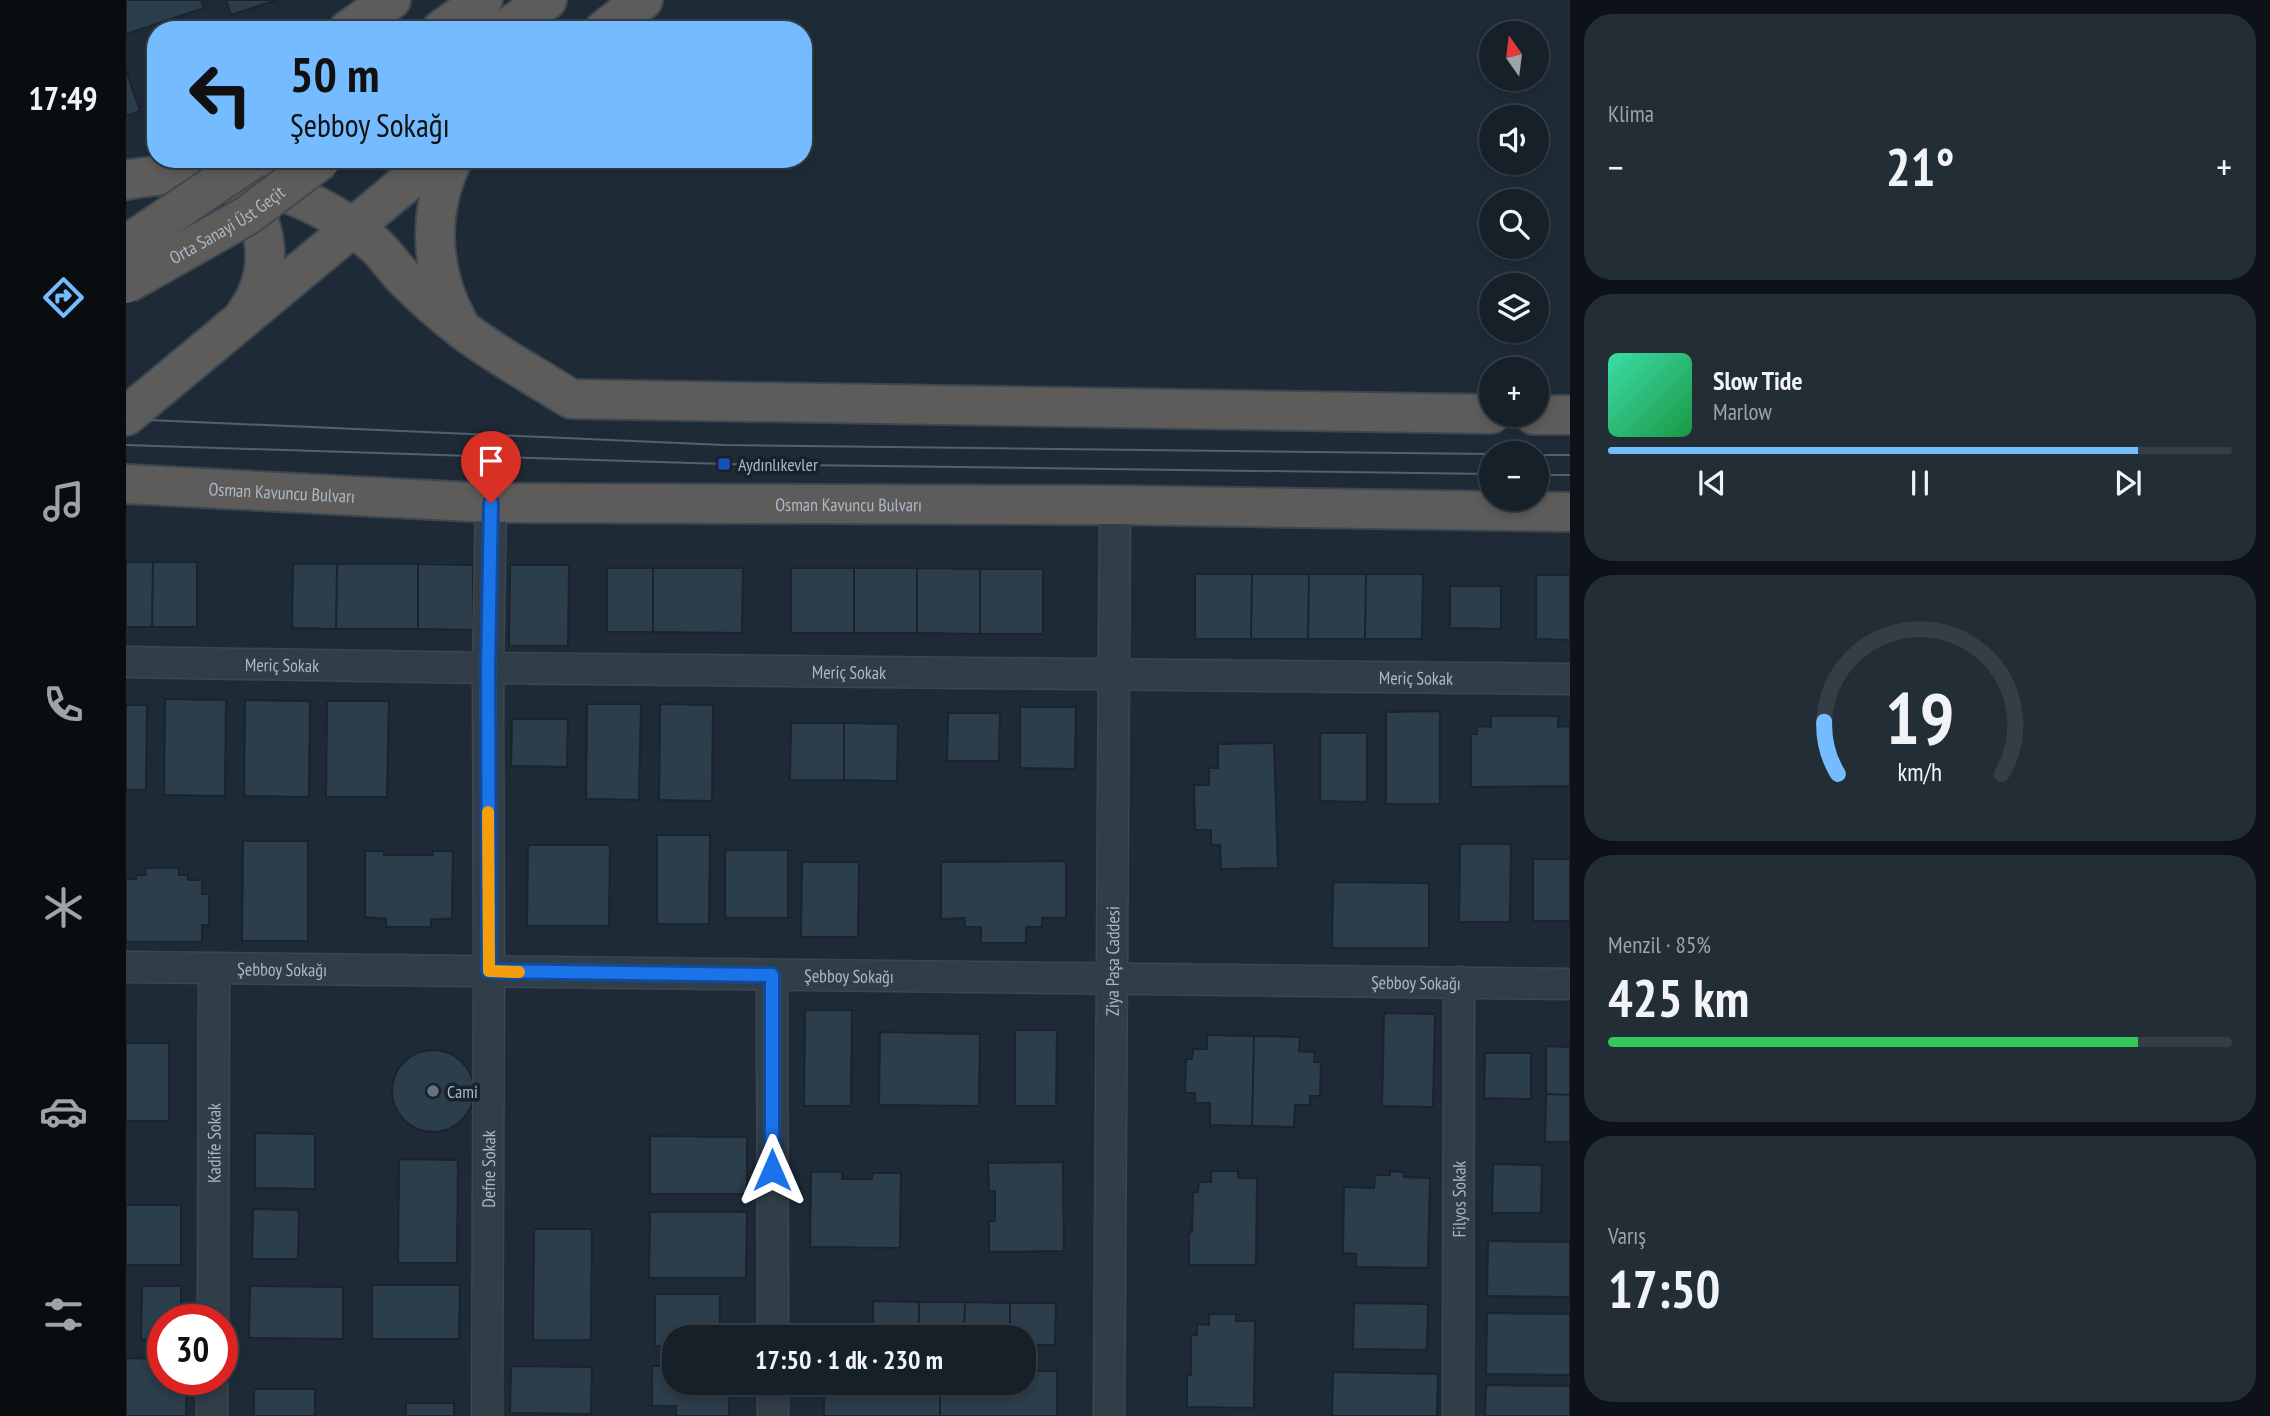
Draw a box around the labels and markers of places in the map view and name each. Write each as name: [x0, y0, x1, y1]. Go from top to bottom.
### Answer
pin: [461, 431, 521, 503]
place label: Aydınlıkevler: [738, 453, 818, 476]
marker: Aydınlıkevler: [716, 456, 732, 472]
place label: Cami: [447, 1080, 478, 1103]
marker: Cami: [425, 1083, 441, 1099]

